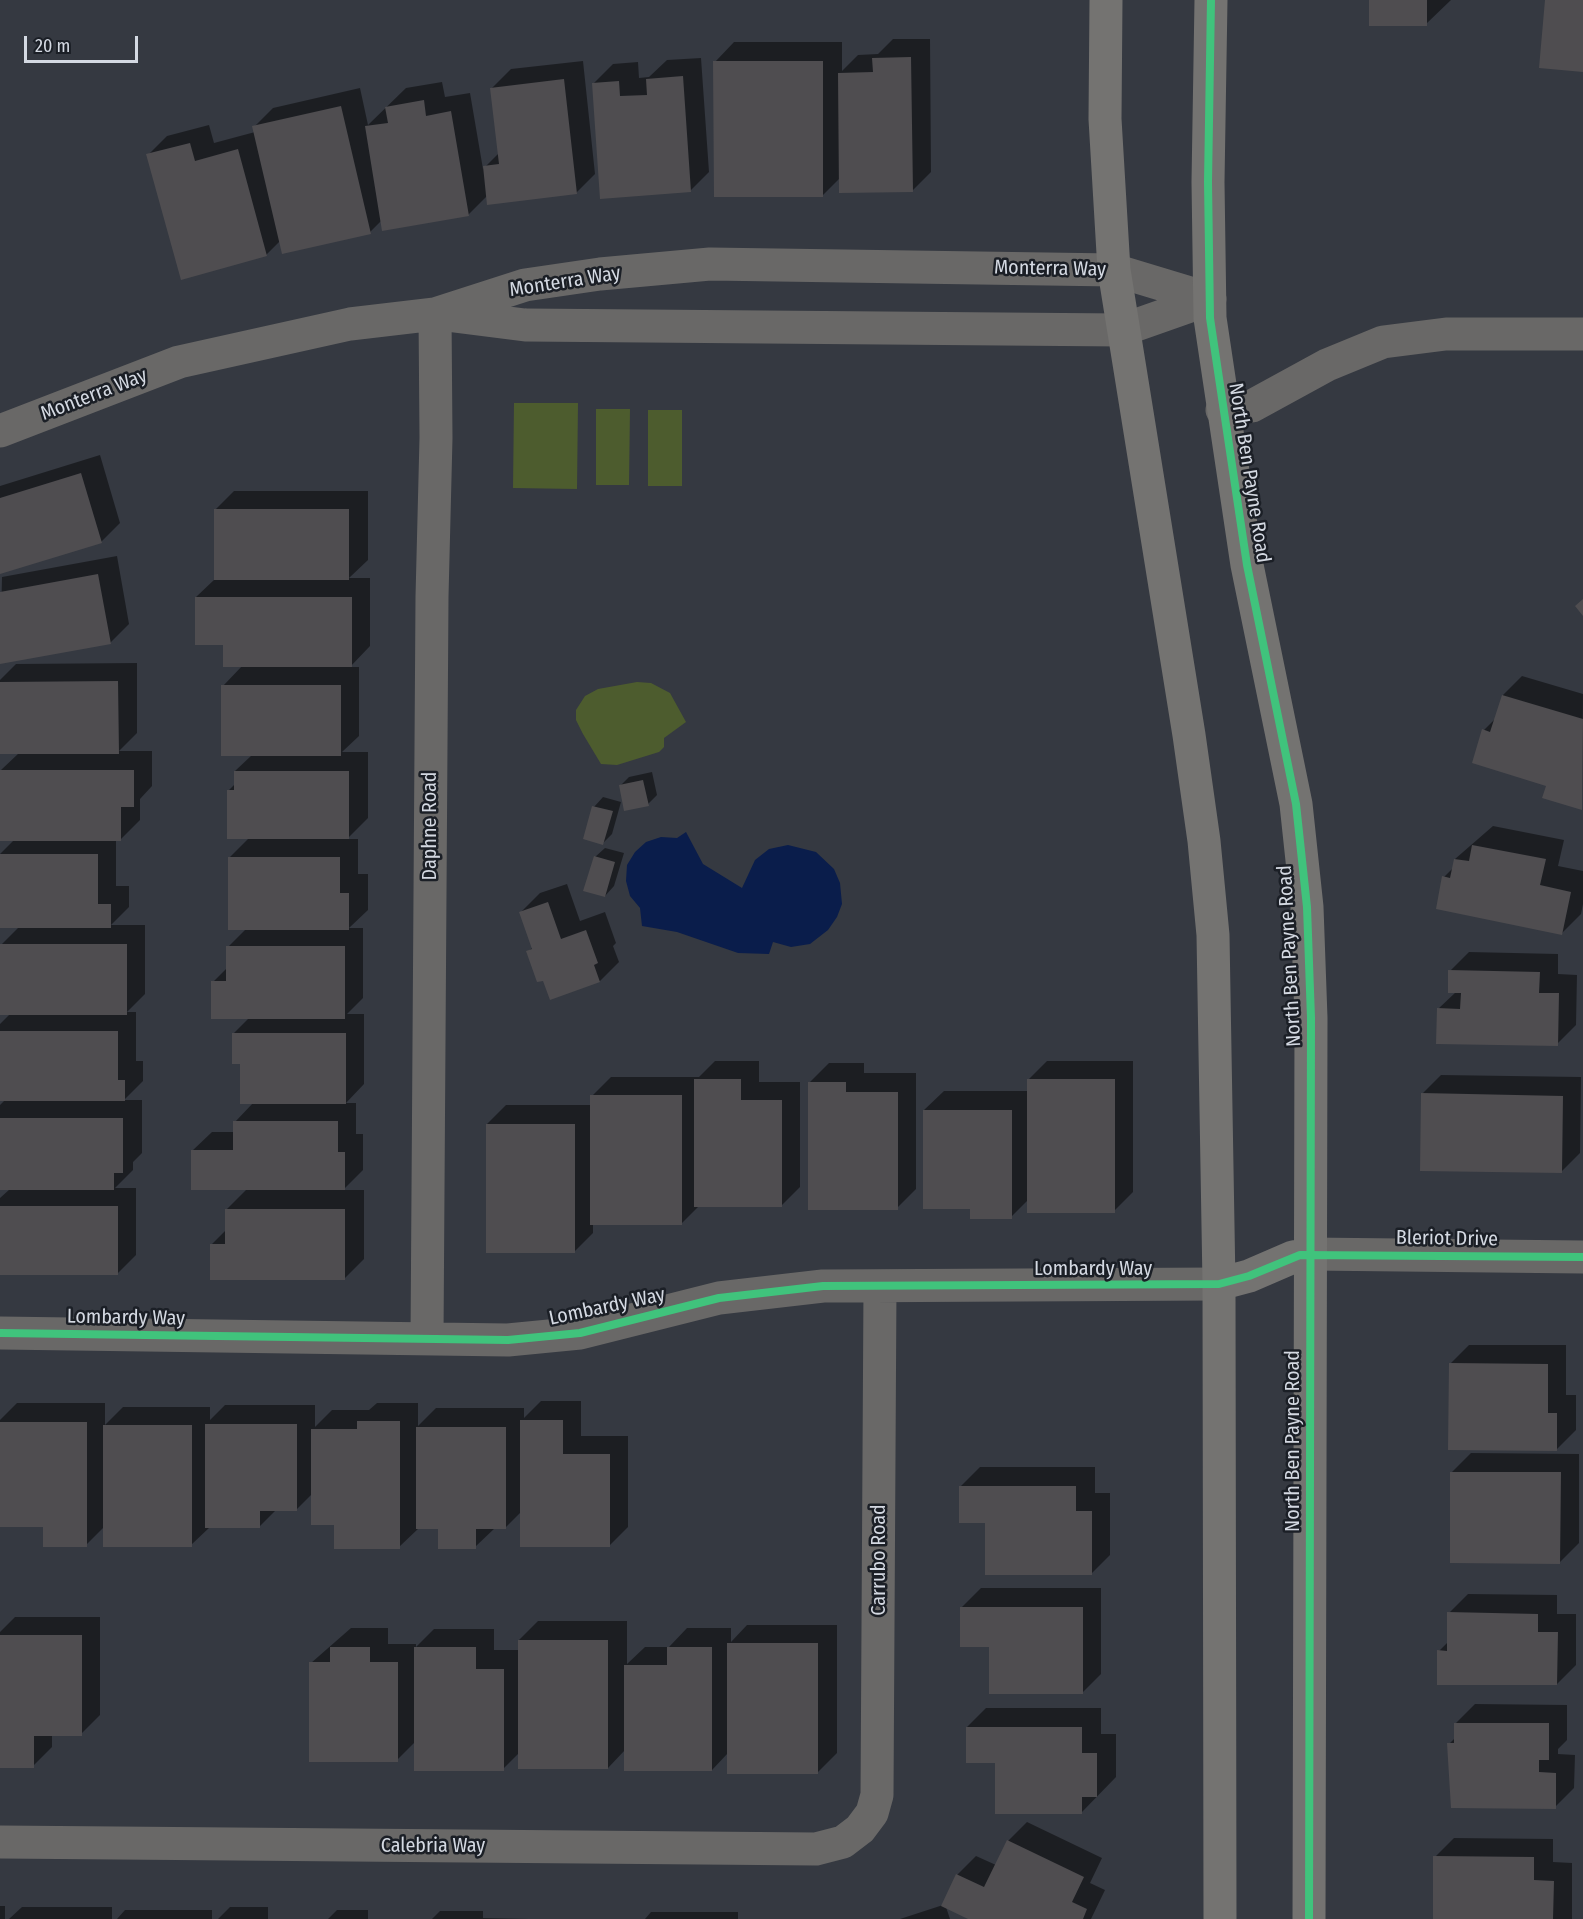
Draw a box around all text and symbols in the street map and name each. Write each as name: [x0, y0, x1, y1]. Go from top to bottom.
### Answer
scale bar: [27, 24, 141, 62]
text: 20 m: [35, 35, 70, 57]
street label: Monterra Way: [994, 256, 1106, 282]
street label: Monterra Way: [508, 261, 622, 303]
street label: Monterra Way: [37, 364, 151, 426]
street label: North Ben Payne Road: [1223, 381, 1275, 565]
street label: Daphne Road: [418, 772, 442, 880]
street label: North Ben Payne Road: [1273, 865, 1307, 1047]
street label: Bleriot Drive: [1396, 1226, 1498, 1252]
street label: Lombardy Way: [1034, 1257, 1152, 1281]
street label: Lombardy Way: [547, 1283, 667, 1331]
street label: Lombardy Way: [67, 1305, 185, 1331]
street label: North Ben Payne Road: [1281, 1350, 1305, 1532]
street label: Carrubo Road: [867, 1504, 891, 1616]
street label: Calebria Way: [381, 1834, 485, 1858]

